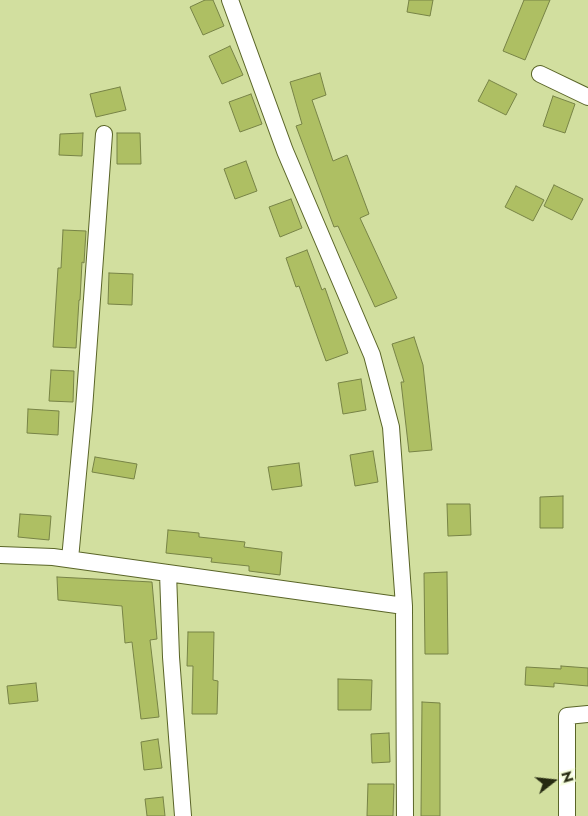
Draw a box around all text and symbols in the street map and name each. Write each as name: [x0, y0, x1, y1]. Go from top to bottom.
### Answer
north arrow: [528, 756, 578, 806]
text: N: [556, 769, 579, 785]

